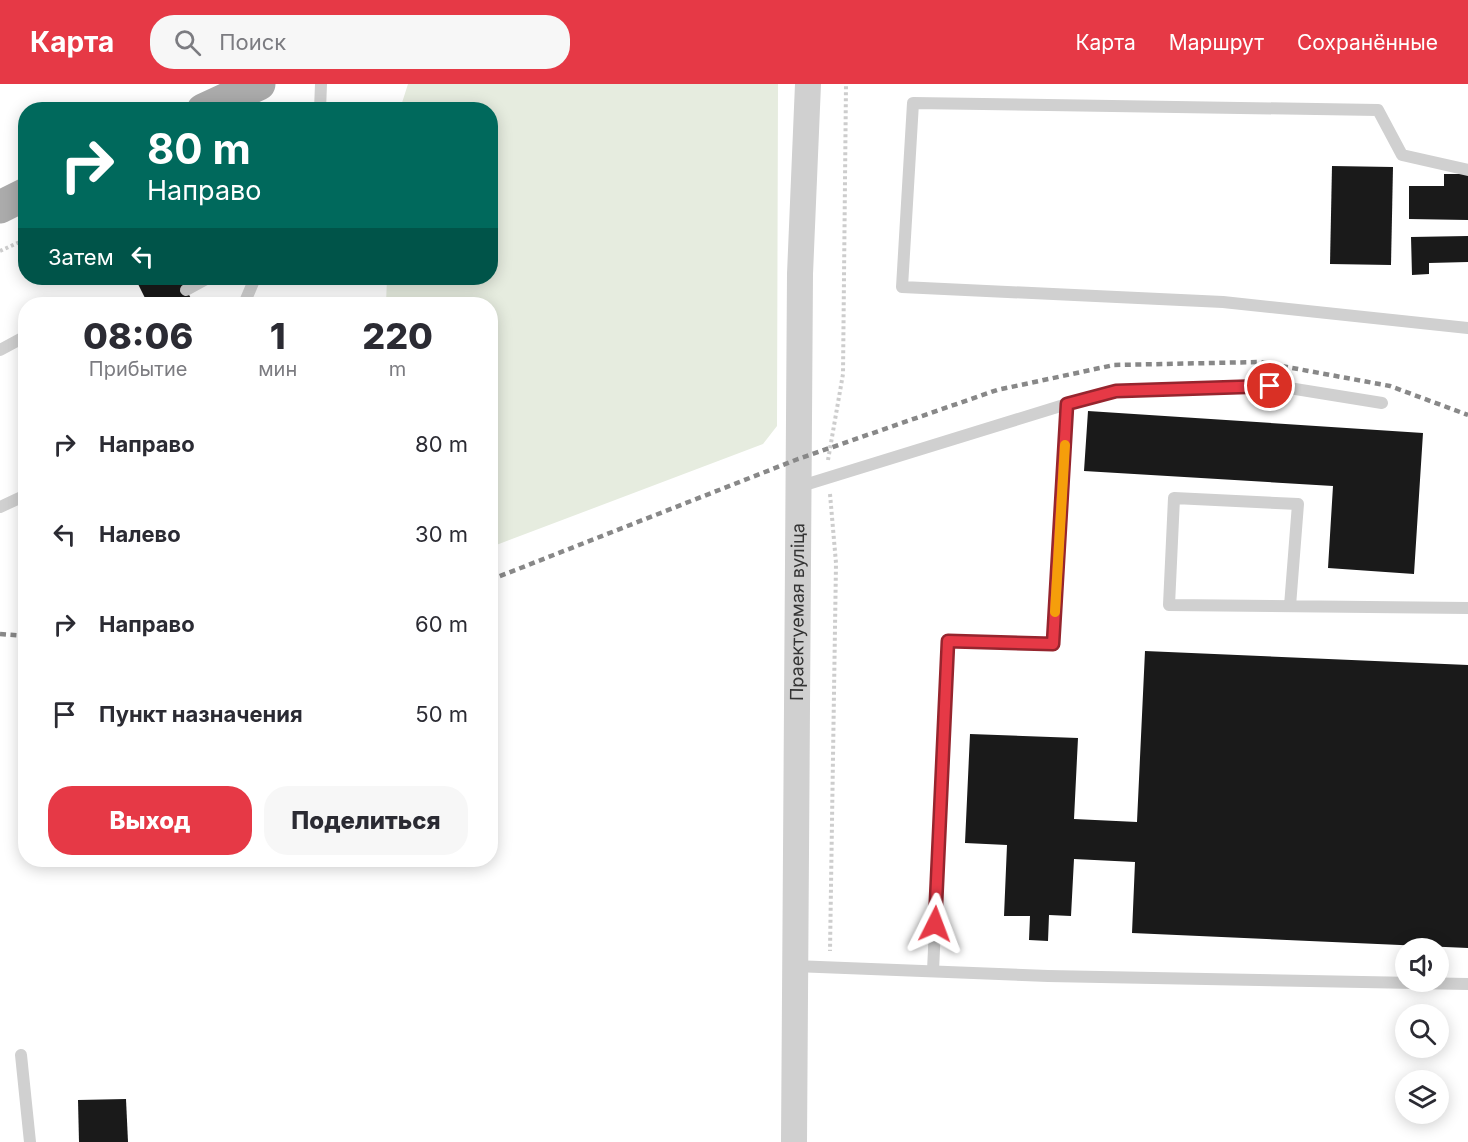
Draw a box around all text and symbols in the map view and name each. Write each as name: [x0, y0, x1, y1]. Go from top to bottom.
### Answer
search box: [150, 15, 570, 69]
text: Карта: [30, 25, 114, 59]
icon: search: [171, 26, 204, 59]
text: Поиск: [219, 29, 286, 55]
text: Карта: [1075, 30, 1136, 55]
text: Маршрут: [1169, 30, 1264, 55]
text: Сохранённые: [1297, 30, 1438, 55]
text: 80 m: [147, 123, 251, 174]
icon: right: [48, 126, 126, 204]
text: Направо: [147, 174, 262, 207]
icon: left: [126, 240, 159, 273]
text: Затем: [48, 244, 114, 270]
text: 08:06: [83, 314, 193, 358]
text: 1: [270, 314, 286, 358]
text: 220: [362, 314, 433, 358]
text: Прибытие: [89, 357, 187, 381]
text: мин: [258, 357, 297, 381]
text: m: [389, 357, 406, 381]
pin: [1244, 360, 1295, 411]
icon: arrive: [1253, 369, 1286, 402]
icon: right: [48, 428, 81, 461]
text: Направо: [99, 431, 195, 457]
text: 80 m: [415, 431, 468, 457]
icon: left: [48, 518, 81, 551]
text: Налево: [99, 521, 181, 547]
text: 30 m: [415, 521, 468, 547]
street label: Праектуемая вуліца: [786, 523, 808, 701]
icon: right: [48, 608, 81, 641]
text: Направо: [99, 611, 195, 637]
text: 60 m: [415, 611, 468, 637]
icon: arrive: [48, 698, 81, 731]
text: Пункт назначения: [99, 701, 303, 727]
text: 50 m: [415, 701, 468, 727]
button: Выход: [48, 786, 252, 855]
button: Поделиться: [264, 786, 468, 855]
position arrow: [903, 892, 967, 956]
map controls: [1395, 938, 1449, 1124]
button: sound: [1395, 938, 1449, 992]
button: search: [1395, 1004, 1449, 1058]
button: layers: [1395, 1070, 1449, 1124]

